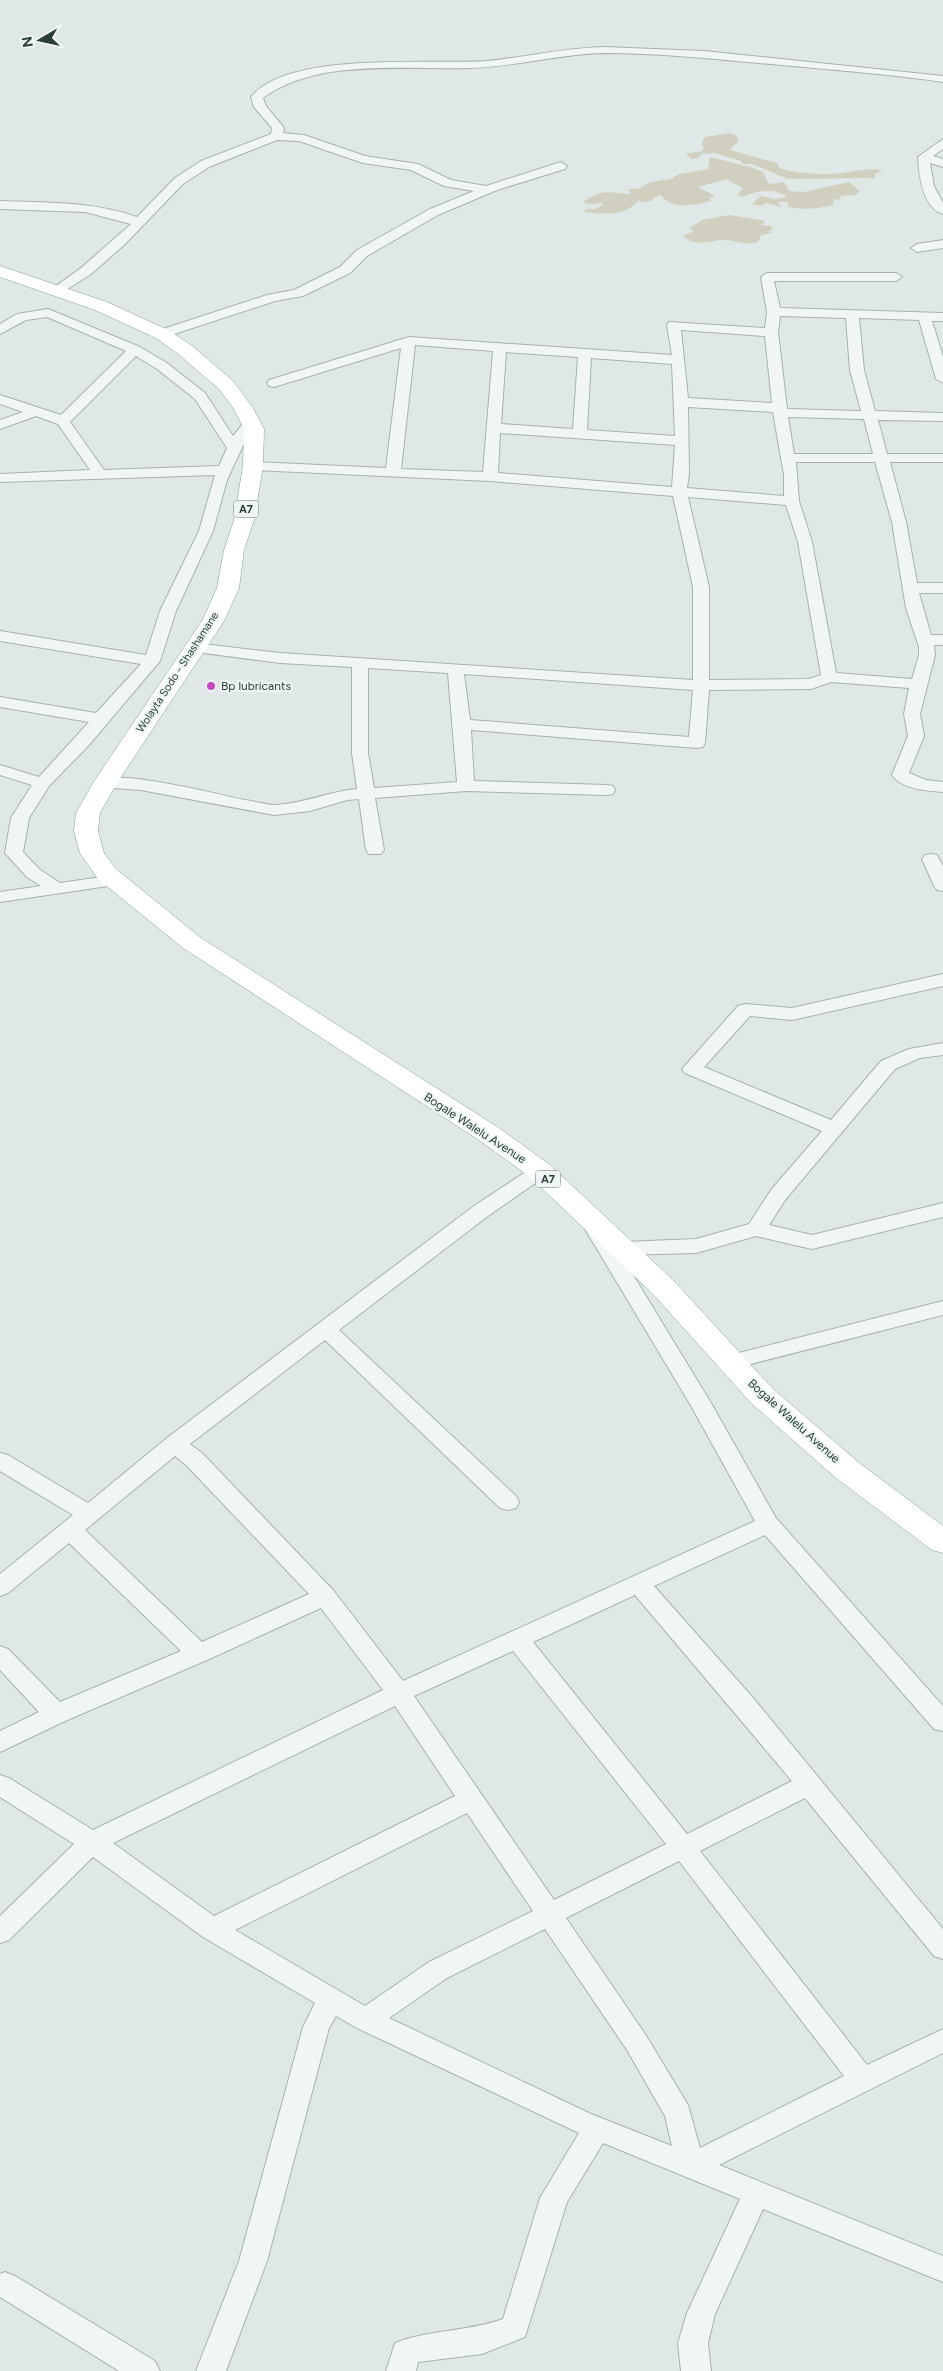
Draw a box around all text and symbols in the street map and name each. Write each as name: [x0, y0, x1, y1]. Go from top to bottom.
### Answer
north arrow: [15, 15, 65, 65]
text: N: [18, 35, 37, 49]
road number: A7: [234, 500, 258, 518]
street label: Wolayta Sodo - Shashamane: [134, 610, 221, 735]
place label: Bp lubricants: [221, 679, 291, 693]
marker: Bp lubricants: [205, 680, 217, 692]
street label: Bogale Walelu Avenue: [421, 1090, 529, 1166]
road number: A7: [536, 1170, 560, 1188]
street label: Bogale Walelu Avenue: [745, 1376, 843, 1466]

